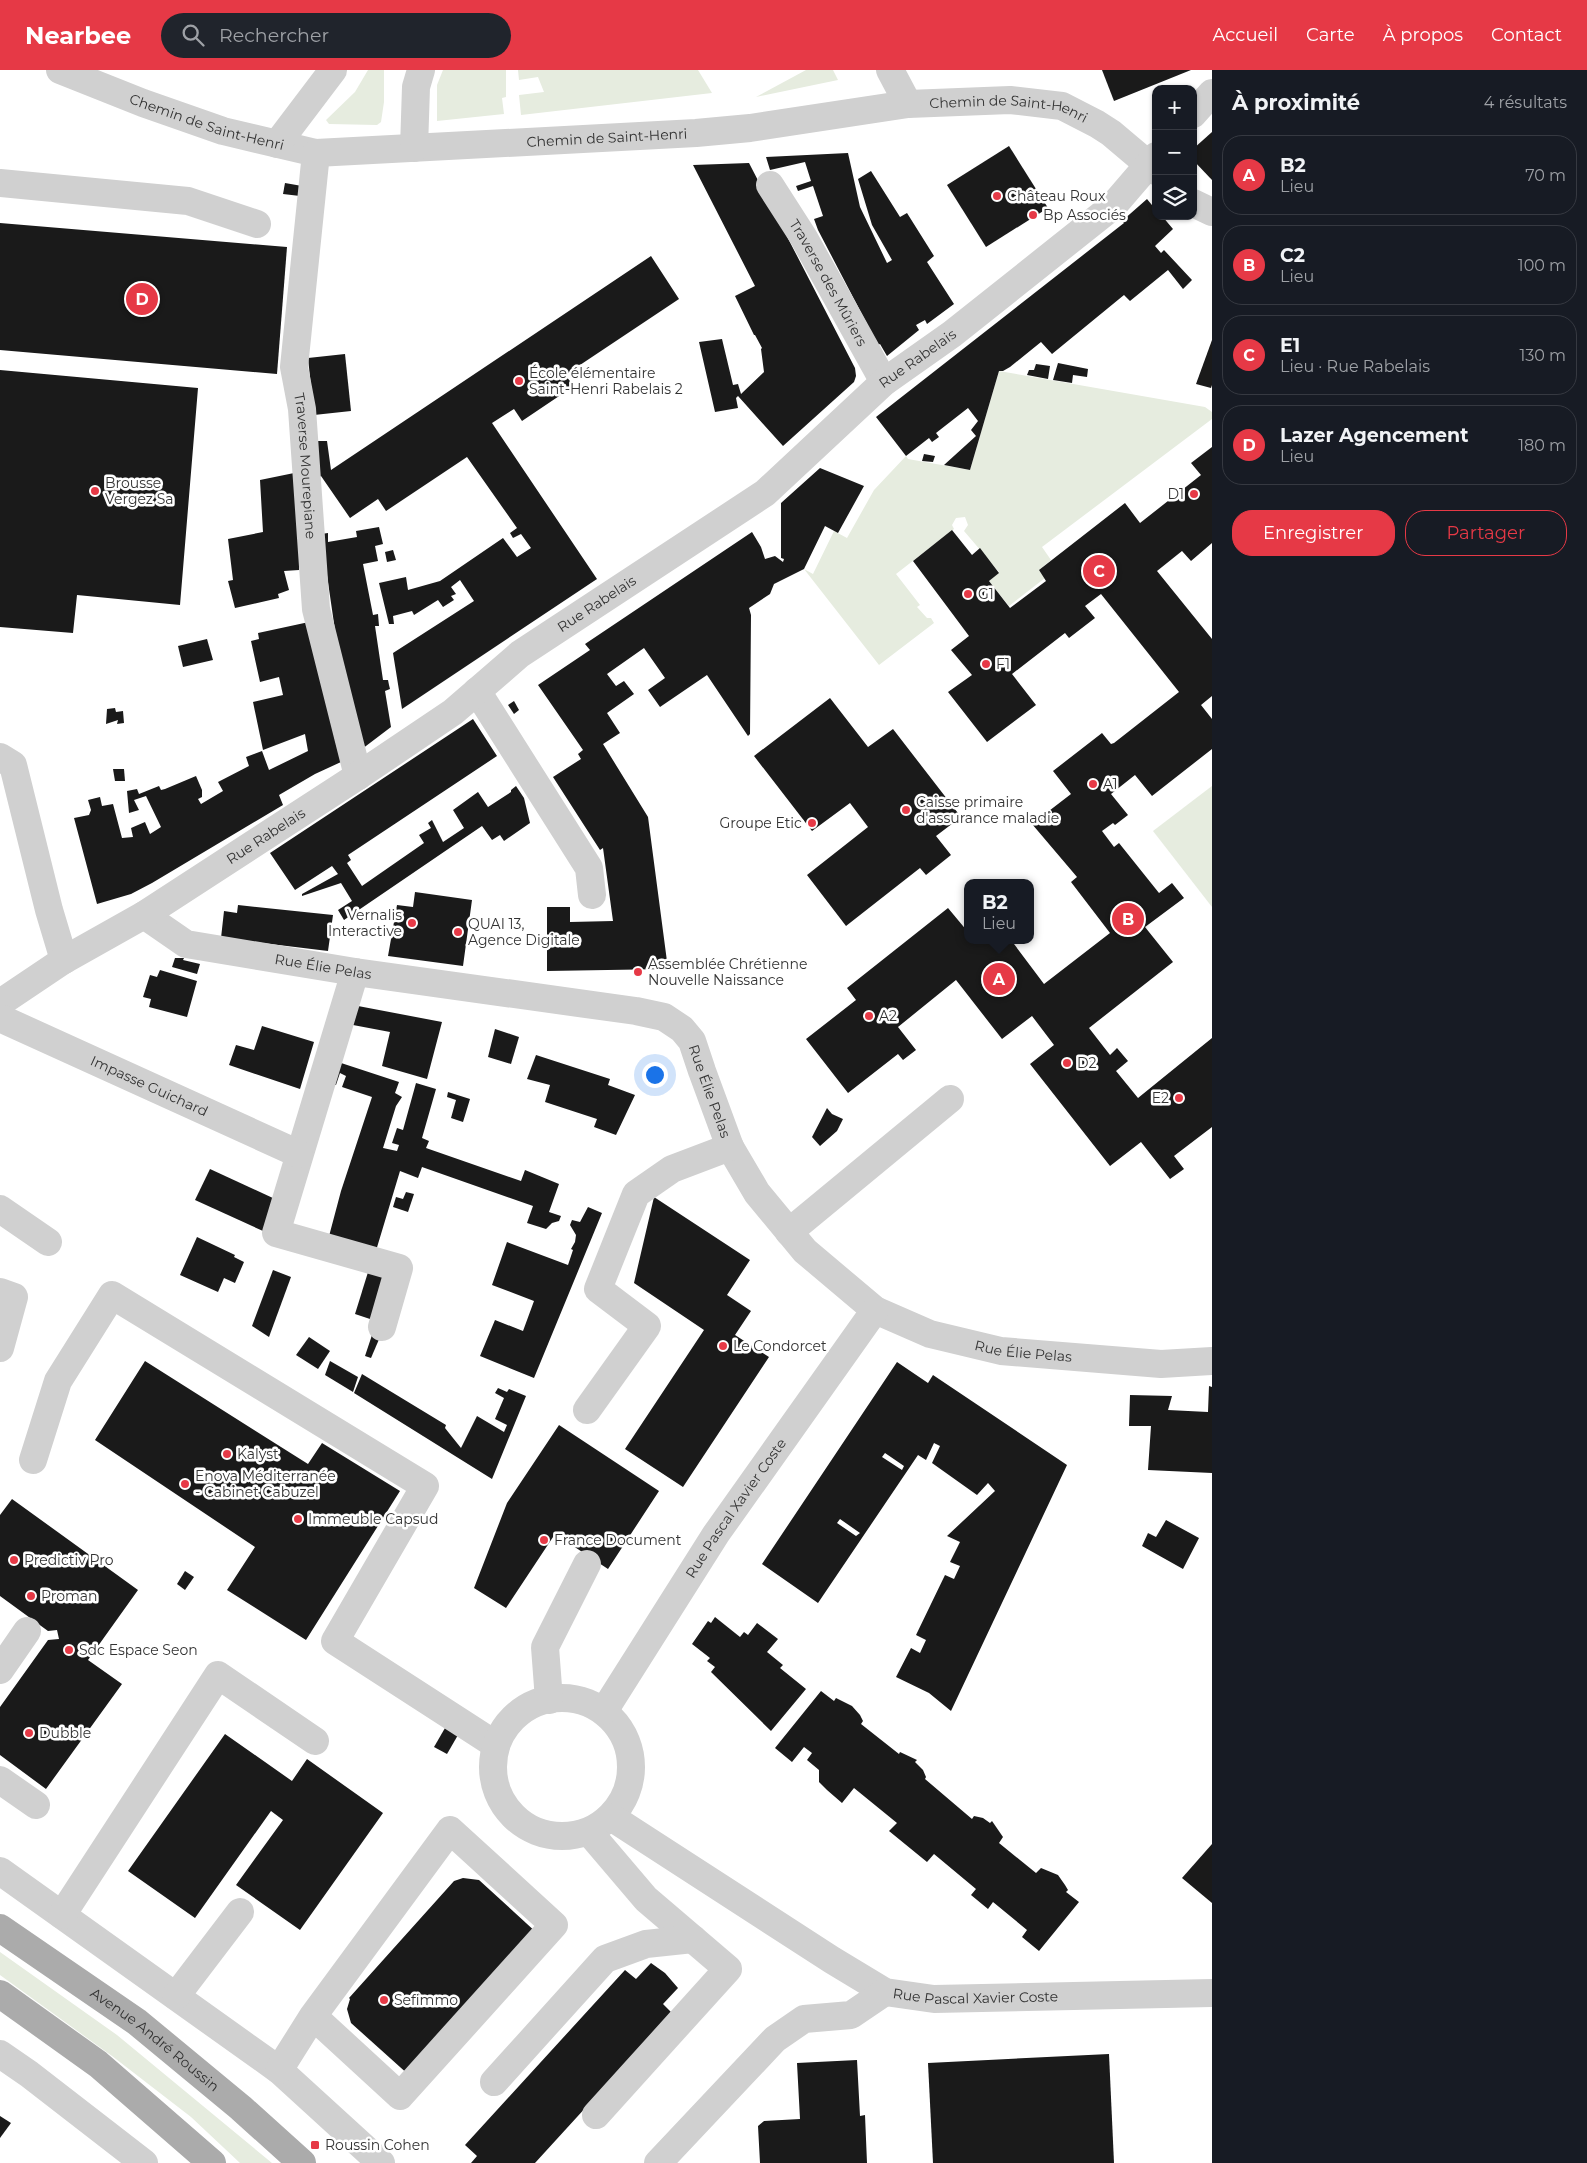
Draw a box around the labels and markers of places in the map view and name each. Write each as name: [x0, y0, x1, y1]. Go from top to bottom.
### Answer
place label: Château Roux: [1007, 187, 1106, 205]
marker: Château Roux: [991, 190, 1003, 202]
place label: Bp Associés: [1043, 206, 1126, 224]
marker: Bp Associés: [1027, 209, 1039, 221]
pin: D: [126, 280, 158, 318]
place label: École élémentaire Saint-Henri Rabelais 2: [529, 364, 683, 398]
marker: École élémentaire Saint-Henri Rabelais 2: [513, 375, 525, 387]
place label: Brousse Vergez Sa: [105, 474, 174, 508]
marker: Brousse Vergez Sa: [89, 485, 101, 497]
place label: D1: [1168, 485, 1184, 503]
marker: D1: [1188, 488, 1200, 500]
pin: C: [1083, 552, 1115, 590]
place label: G1: [978, 585, 994, 603]
marker: G1: [962, 588, 974, 600]
place label: F1: [996, 655, 1010, 673]
marker: F1: [980, 658, 992, 670]
place label: A1: [1103, 775, 1118, 793]
marker: A1: [1087, 778, 1099, 790]
place label: Caisse primaire d'assurance maladie: [916, 793, 1059, 827]
marker: Caisse primaire d'assurance maladie: [900, 804, 912, 816]
place label: Groupe Etic: [719, 814, 802, 832]
marker: Groupe Etic: [806, 817, 818, 829]
pin: B: [1112, 900, 1144, 938]
place label: Vernalis Interactive: [328, 906, 402, 940]
place label: QUAI 13, Agence Digitale: [468, 915, 580, 949]
marker: Vernalis Interactive: [406, 917, 418, 929]
marker: QUAI 13, Agence Digitale: [452, 926, 464, 938]
place label: Assemblée Chrétienne Nouvelle Naissance: [648, 955, 807, 989]
pin: A: [983, 960, 1015, 998]
marker: Assemblée Chrétienne Nouvelle Naissance: [632, 966, 644, 978]
place label: A2: [879, 1007, 897, 1025]
marker: A2: [863, 1010, 875, 1022]
place label: D2: [1077, 1054, 1096, 1072]
marker: D2: [1061, 1057, 1073, 1069]
place label: E2: [1152, 1089, 1169, 1107]
marker: E2: [1173, 1092, 1185, 1104]
place label: Le Condorcet: [733, 1337, 827, 1355]
marker: Le Condorcet: [717, 1340, 729, 1352]
place label: Kalyst: [237, 1445, 279, 1463]
marker: Kalyst: [221, 1448, 233, 1460]
place label: Enova Méditerranée - Cabinet Cabuzel: [195, 1467, 336, 1501]
marker: Enova Méditerranée - Cabinet Cabuzel: [179, 1478, 191, 1490]
place label: Immeuble Capsud: [308, 1510, 438, 1528]
marker: Immeuble Capsud: [292, 1513, 304, 1525]
place label: France Document: [554, 1531, 682, 1549]
marker: France Document: [538, 1534, 550, 1546]
place label: Predictiv Pro: [24, 1551, 114, 1569]
marker: Predictiv Pro: [8, 1554, 20, 1566]
place label: Proman: [41, 1587, 98, 1605]
marker: Proman: [25, 1590, 37, 1602]
place label: Sdc Espace Seon: [79, 1641, 198, 1659]
marker: Sdc Espace Seon: [63, 1644, 75, 1656]
place label: Dubble: [39, 1724, 91, 1742]
marker: Dubble: [23, 1727, 35, 1739]
place label: Sefimmo: [394, 1991, 458, 2009]
marker: Sefimmo: [378, 1994, 390, 2006]
place label: Roussin Cohen: [325, 2136, 430, 2154]
marker: Roussin Cohen: [309, 2139, 321, 2151]

